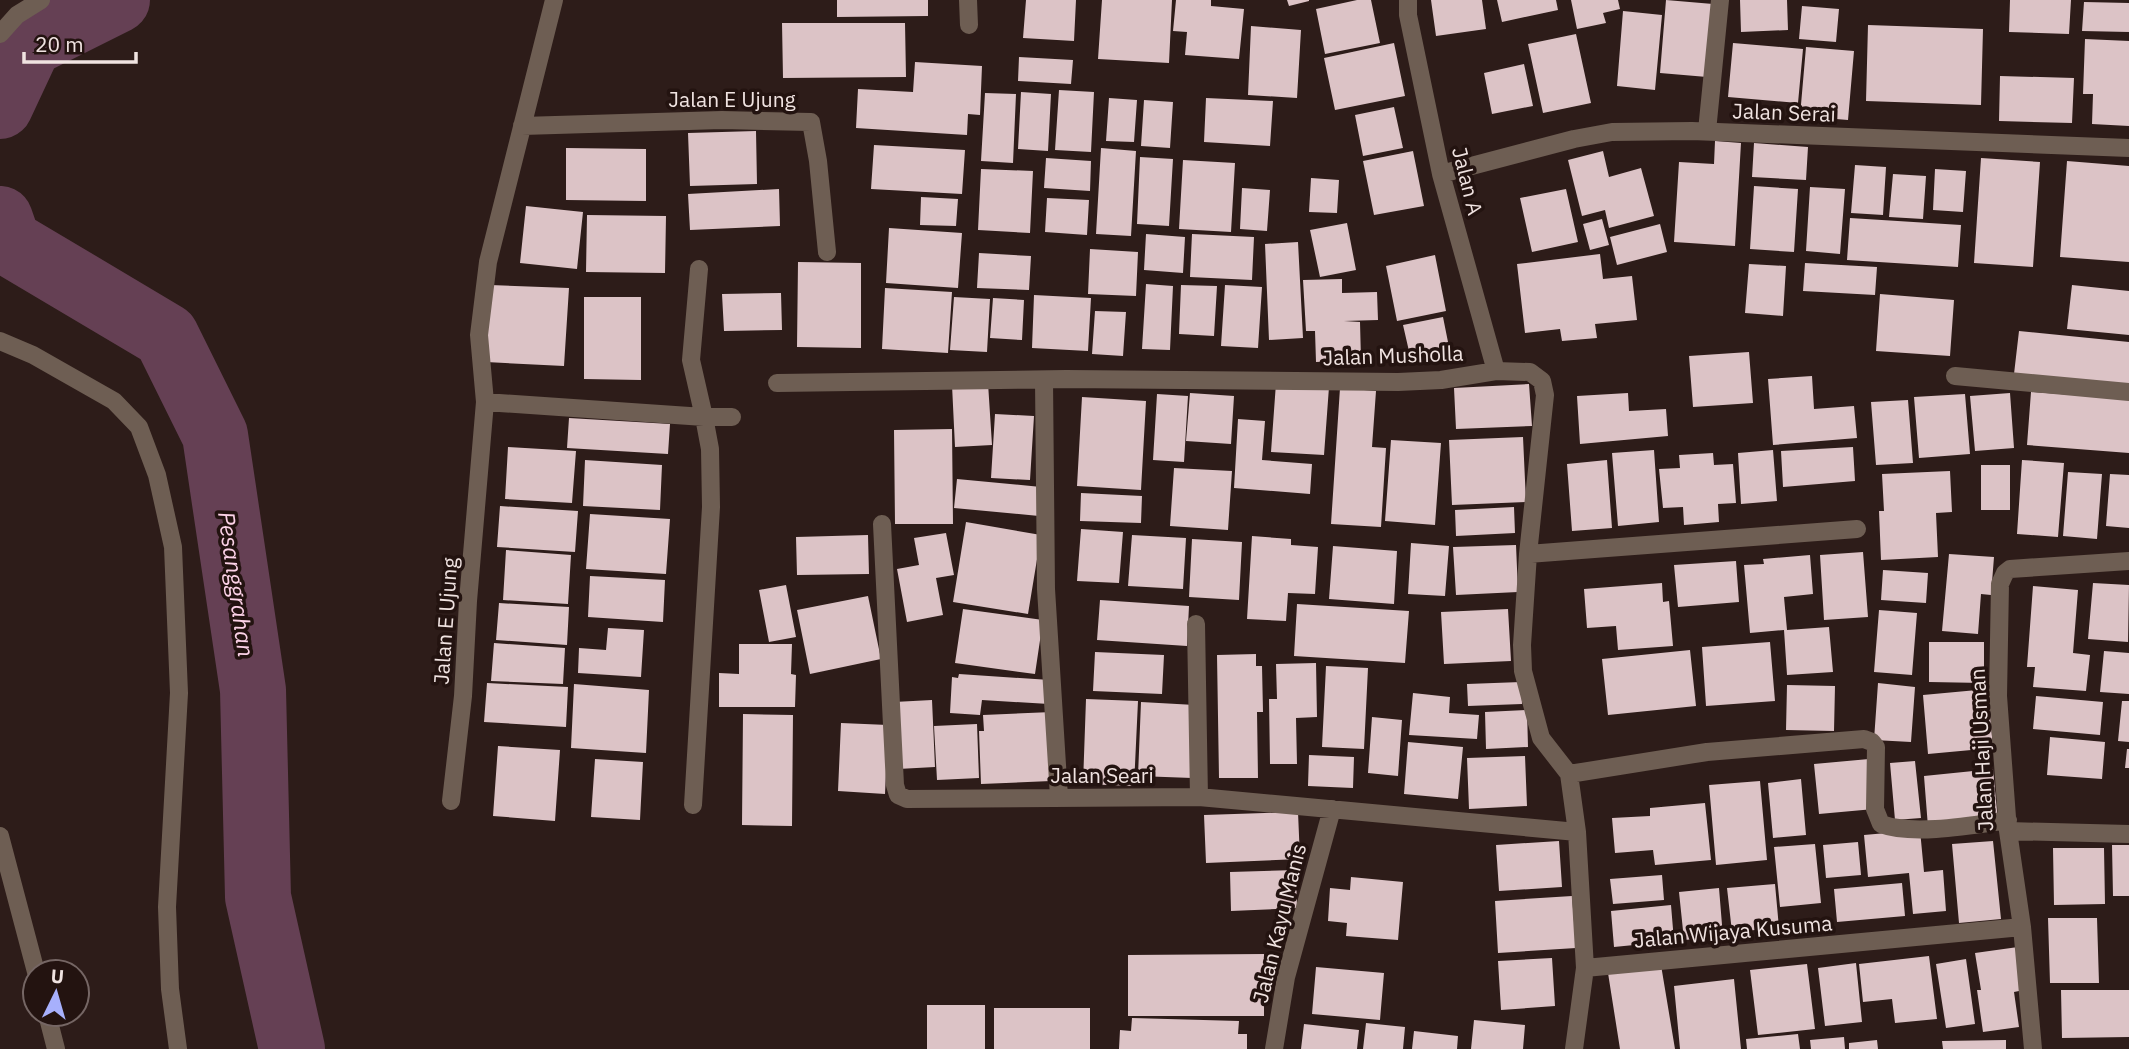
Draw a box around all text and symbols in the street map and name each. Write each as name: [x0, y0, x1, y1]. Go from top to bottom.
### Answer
scale bar: [24, 21, 136, 65]
text: 20 m: [35, 30, 84, 58]
street label: Jalan E Ujung: [668, 85, 796, 113]
street label: Jalan Serai: [1732, 96, 1836, 128]
street label: Jalan A: [1446, 144, 1490, 218]
street label: Jalan Musholla: [1322, 339, 1464, 371]
water label: Pesanggrahan: [212, 509, 262, 659]
street label: Jalan E Ujung: [427, 556, 463, 686]
street label: Jalan Haji Usman: [1963, 668, 1999, 832]
street label: Jalan Seari: [1050, 761, 1154, 789]
street label: Jalan Kayu Manis: [1246, 841, 1312, 1005]
street label: Jalan Wijaya Kusuma: [1633, 908, 1833, 954]
north arrow: [21, 958, 91, 1028]
text: U: [50, 964, 65, 989]

